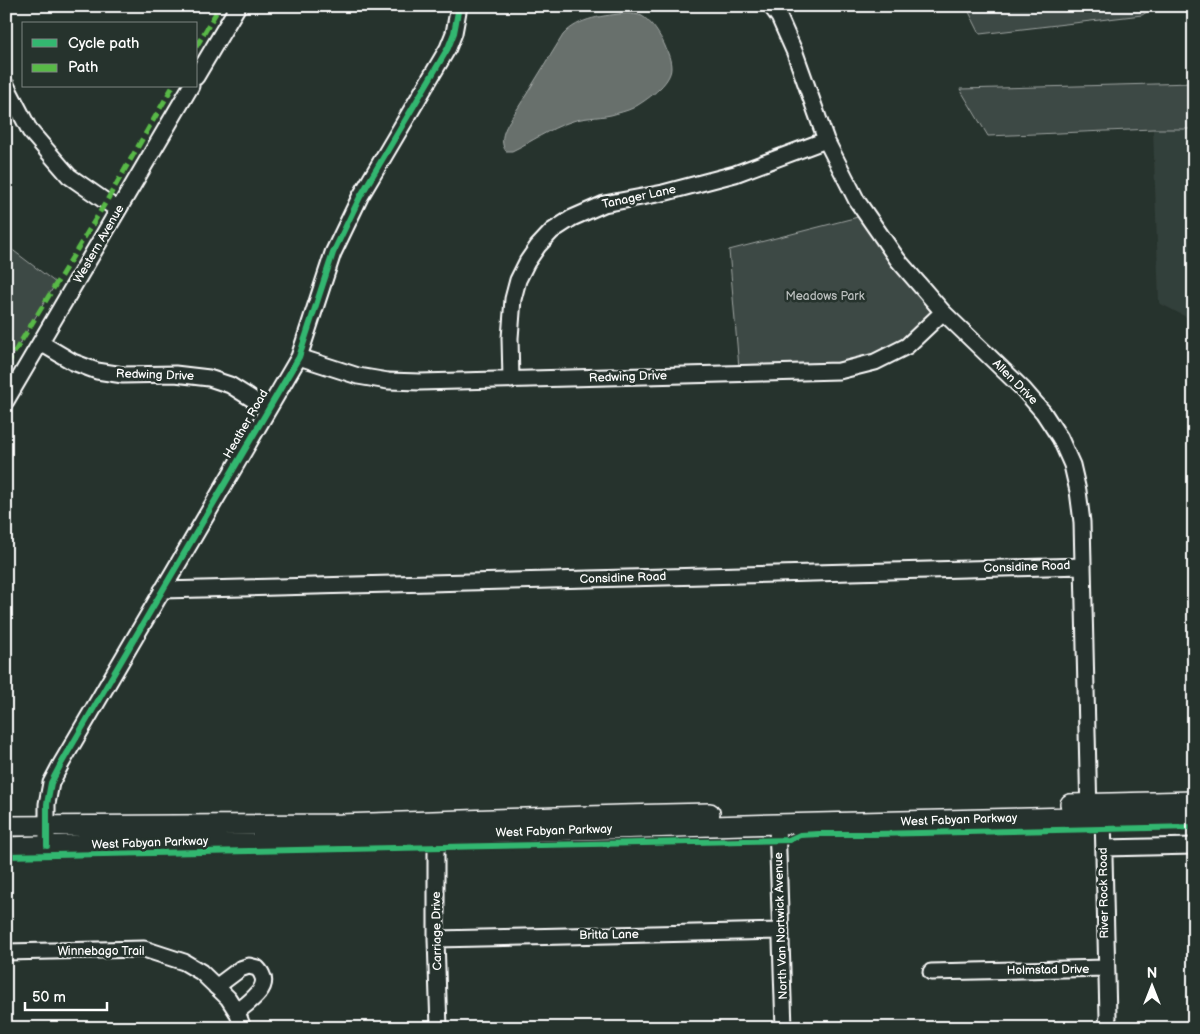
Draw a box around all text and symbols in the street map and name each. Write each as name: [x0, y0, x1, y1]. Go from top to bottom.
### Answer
legend: [22, 22, 198, 88]
text: Cycle path: [68, 34, 139, 53]
text: Path: [68, 58, 98, 77]
street label: Tanager Lane: [601, 182, 677, 212]
street label: Western Avenue: [70, 202, 128, 286]
park label: Meadows Park: [785, 289, 865, 304]
street label: Allen Drive: [989, 356, 1041, 408]
street label: Redwing Drive: [116, 366, 194, 384]
street label: Redwing Drive: [589, 368, 667, 386]
street label: Heather Road: [220, 387, 272, 461]
street label: Considine Road: [983, 558, 1071, 576]
street label: Considine Road: [579, 569, 667, 587]
street label: West Fabyan Parkway: [900, 810, 1018, 830]
street label: West Fabyan Parkway: [495, 821, 613, 841]
street label: West Fabyan Parkway: [91, 833, 209, 853]
street label: River Rock Road: [1096, 847, 1112, 939]
street label: North Van Nortwick Avenue: [771, 852, 791, 1000]
street label: Carriage Drive: [429, 891, 445, 971]
street label: Britta Lane: [579, 927, 639, 943]
street label: Winnebago Trail: [57, 944, 145, 959]
street label: Holmstad Drive: [1007, 962, 1089, 978]
north arrow: [1128, 962, 1178, 1012]
text: N: [1147, 965, 1157, 982]
scale bar: [25, 979, 108, 1011]
text: 50 m: [32, 988, 66, 1007]

